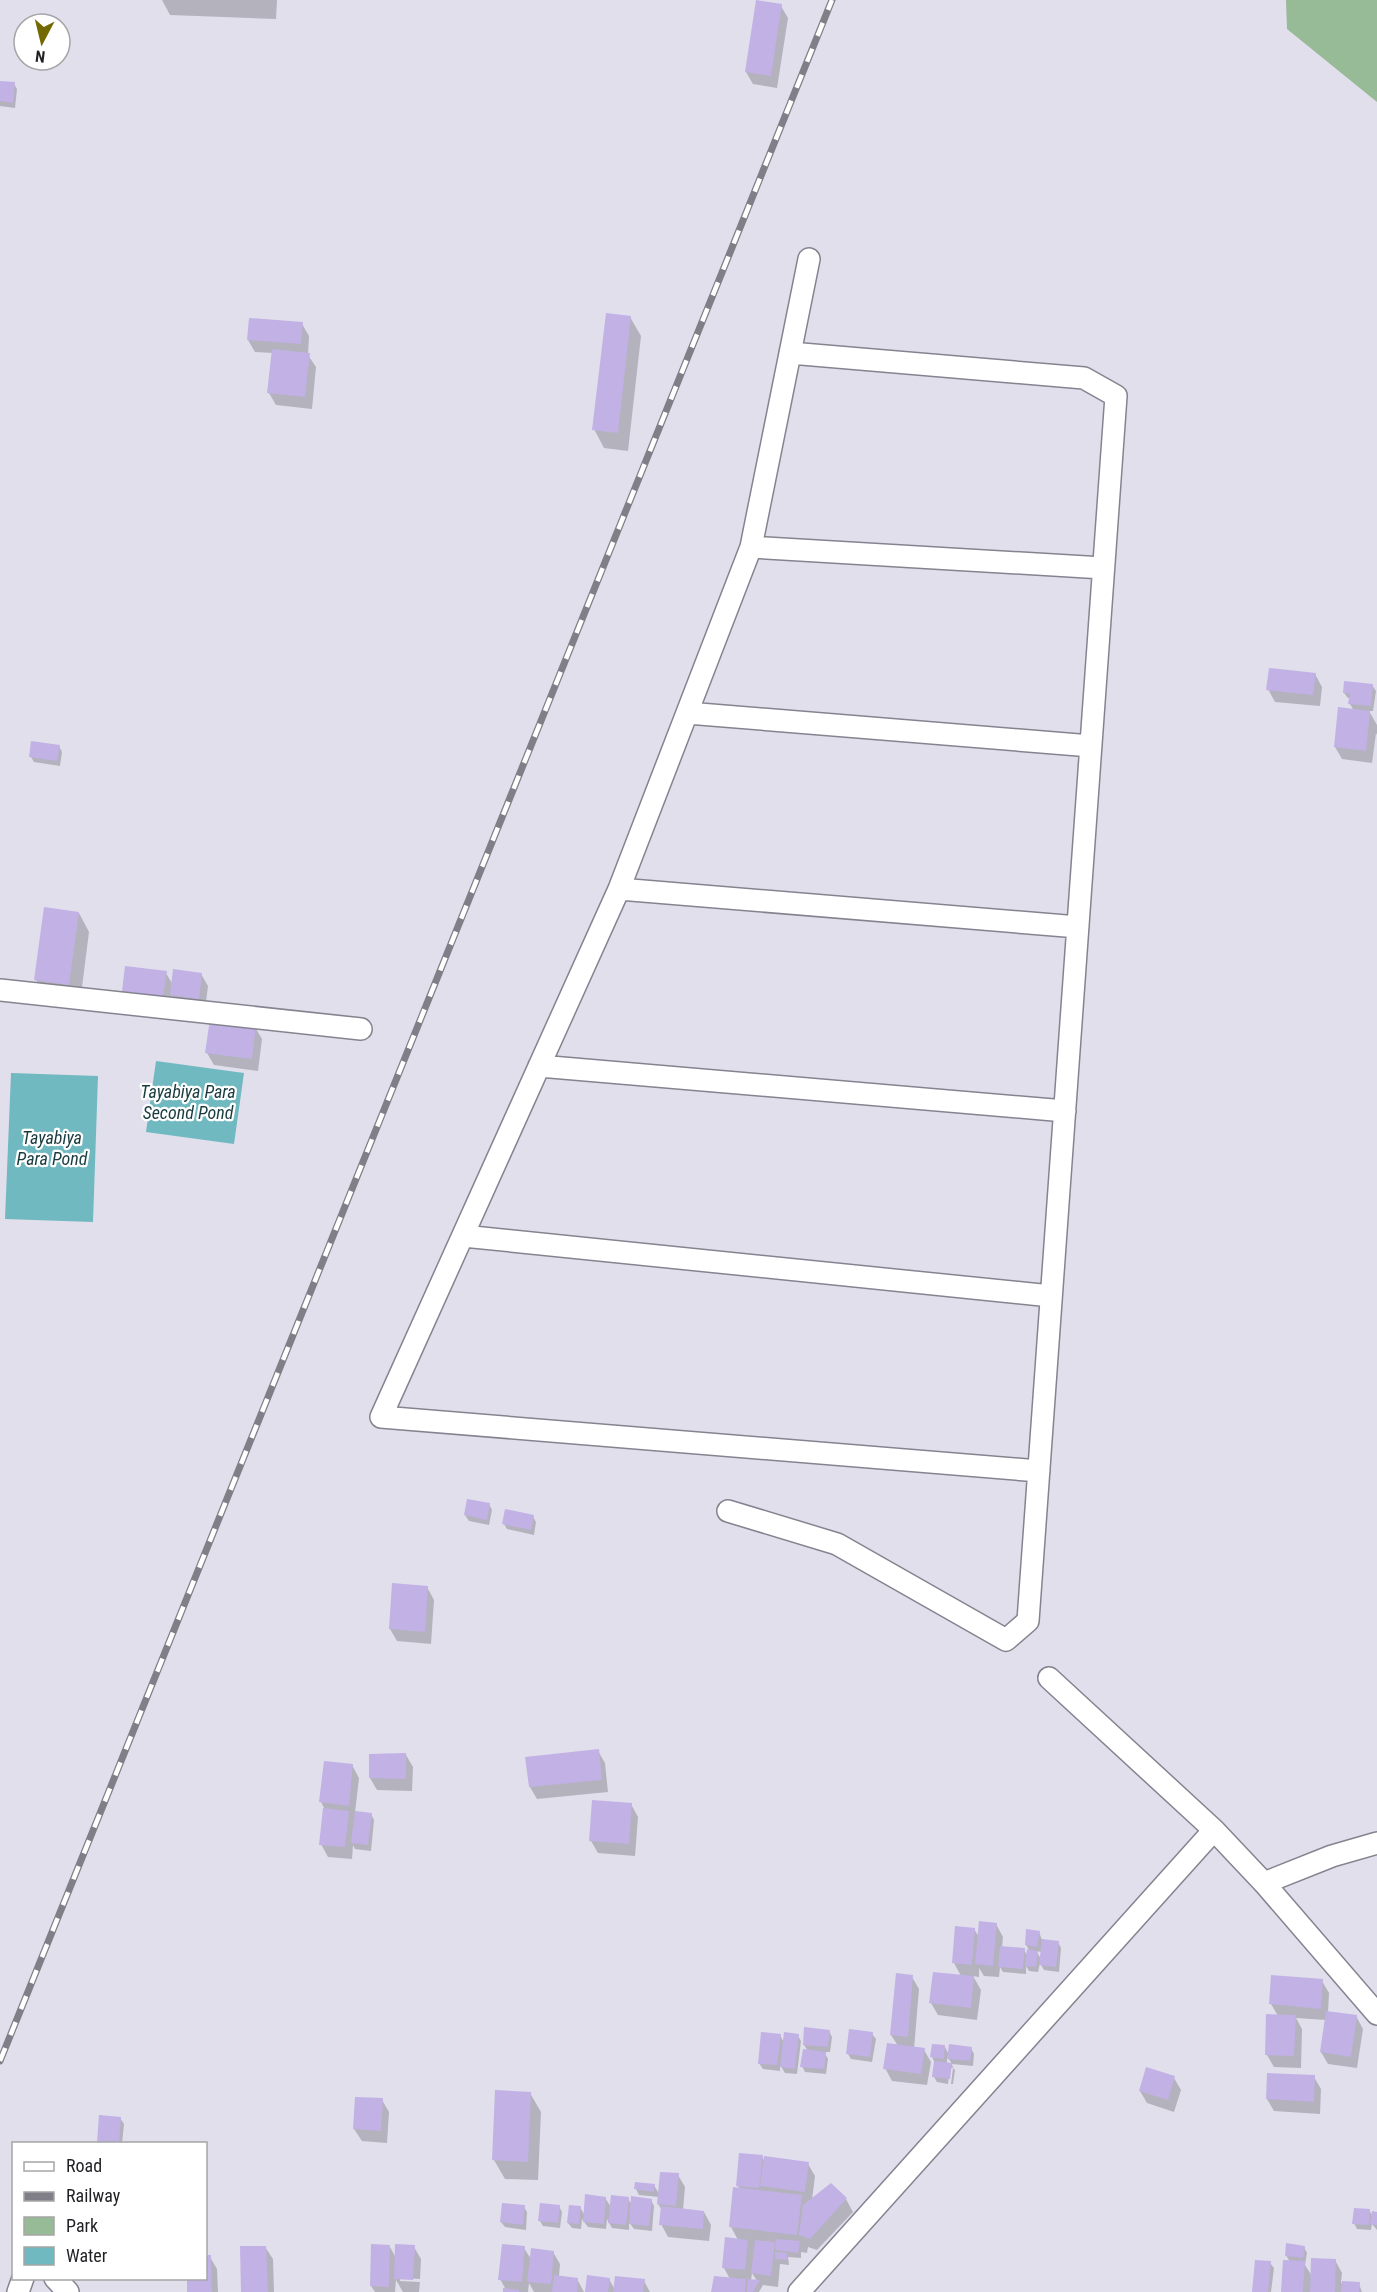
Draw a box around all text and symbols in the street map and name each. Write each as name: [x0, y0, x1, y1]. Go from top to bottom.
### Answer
north arrow: [12, 12, 72, 72]
text: N: [34, 46, 46, 66]
water label: Tayabiya Para Second Pond: [140, 1081, 236, 1123]
water label: Tayabiya Para Pond: [17, 1127, 88, 1169]
legend: [12, 2142, 207, 2280]
text: Road: [66, 2155, 102, 2176]
text: Railway: [66, 2185, 121, 2206]
text: Park: [66, 2215, 98, 2236]
text: Water: [66, 2245, 108, 2266]

